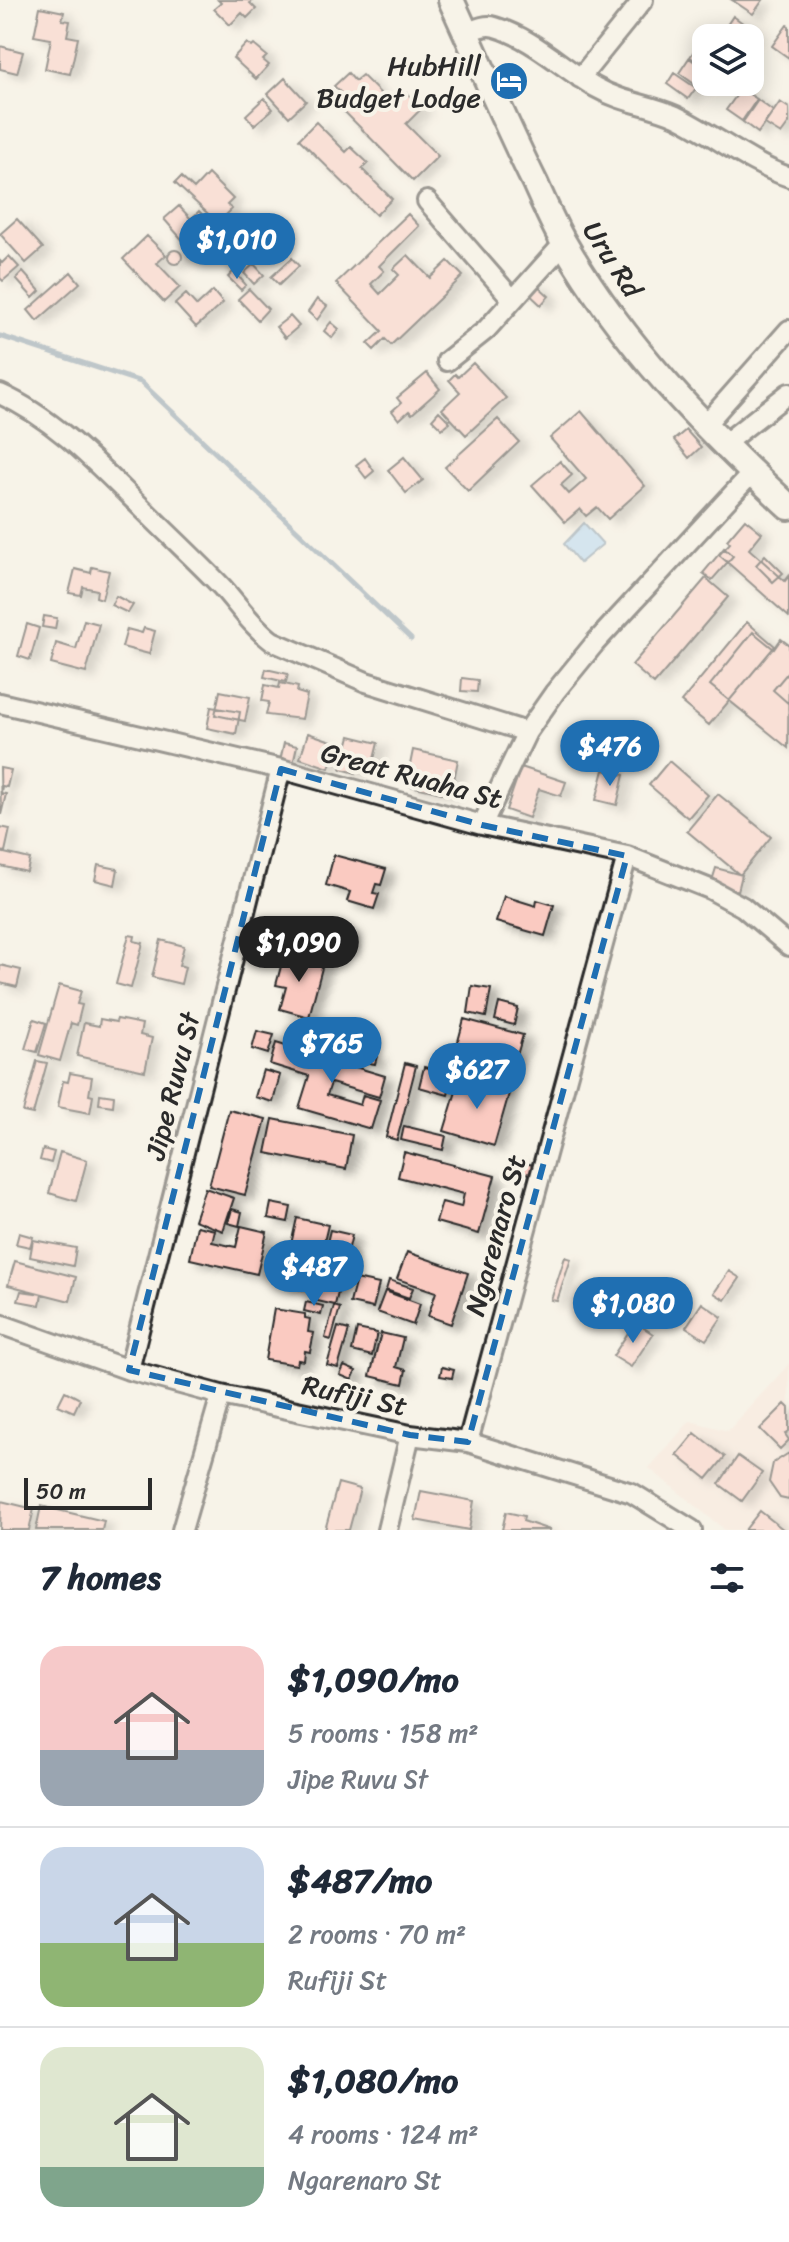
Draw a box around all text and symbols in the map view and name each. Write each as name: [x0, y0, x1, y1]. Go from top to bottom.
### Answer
map controls: [692, 24, 764, 96]
button: layers: [692, 24, 764, 96]
place label: HubHill Budget Lodge: [316, 41, 482, 122]
hotel icon: HubHill Budget Lodge: [488, 60, 530, 102]
street label: Uru Rd: [569, 211, 657, 310]
pin: $1,010: [172, 213, 302, 281]
text: $1,010: [197, 216, 277, 262]
pin: $476: [563, 720, 657, 788]
text: $476: [578, 723, 642, 769]
street label: Great Ruaha St: [316, 728, 508, 823]
pin: $1,090: [234, 916, 364, 984]
text: $1,090: [257, 919, 341, 965]
street label: Jipe Ruvu St: [130, 1005, 215, 1166]
pin: $765: [285, 1017, 379, 1085]
text: $765: [301, 1020, 364, 1066]
pin: $627: [430, 1043, 524, 1111]
text: $627: [446, 1046, 508, 1092]
street label: Ngarenaro St: [450, 1149, 541, 1321]
pin: $487: [267, 1240, 361, 1308]
text: $487: [282, 1243, 346, 1289]
pin: $1,080: [568, 1277, 698, 1345]
text: $1,080: [591, 1280, 675, 1326]
street label: Rufiji St: [298, 1360, 412, 1431]
text: 50 m: [36, 1472, 86, 1511]
scale bar: [24, 1474, 152, 1510]
text: 7 homes: [40, 1548, 161, 1608]
icon: filters: [705, 1556, 749, 1600]
text: $1,090/mo: [288, 1650, 459, 1710]
icon: home: [104, 1678, 200, 1774]
text: 5 rooms · 158 m²: [288, 1710, 479, 1756]
text: Jipe Ruvu St: [288, 1756, 428, 1802]
text: $487/mo: [288, 1851, 432, 1911]
icon: home: [104, 1879, 200, 1975]
text: 2 rooms · 70 m²: [288, 1911, 466, 1957]
text: Rufiji St: [288, 1957, 387, 2003]
text: $1,080/mo: [288, 2051, 458, 2111]
icon: home: [104, 2079, 200, 2175]
text: 4 rooms · 124 m²: [288, 2111, 479, 2157]
text: Ngarenaro St: [288, 2157, 442, 2203]

